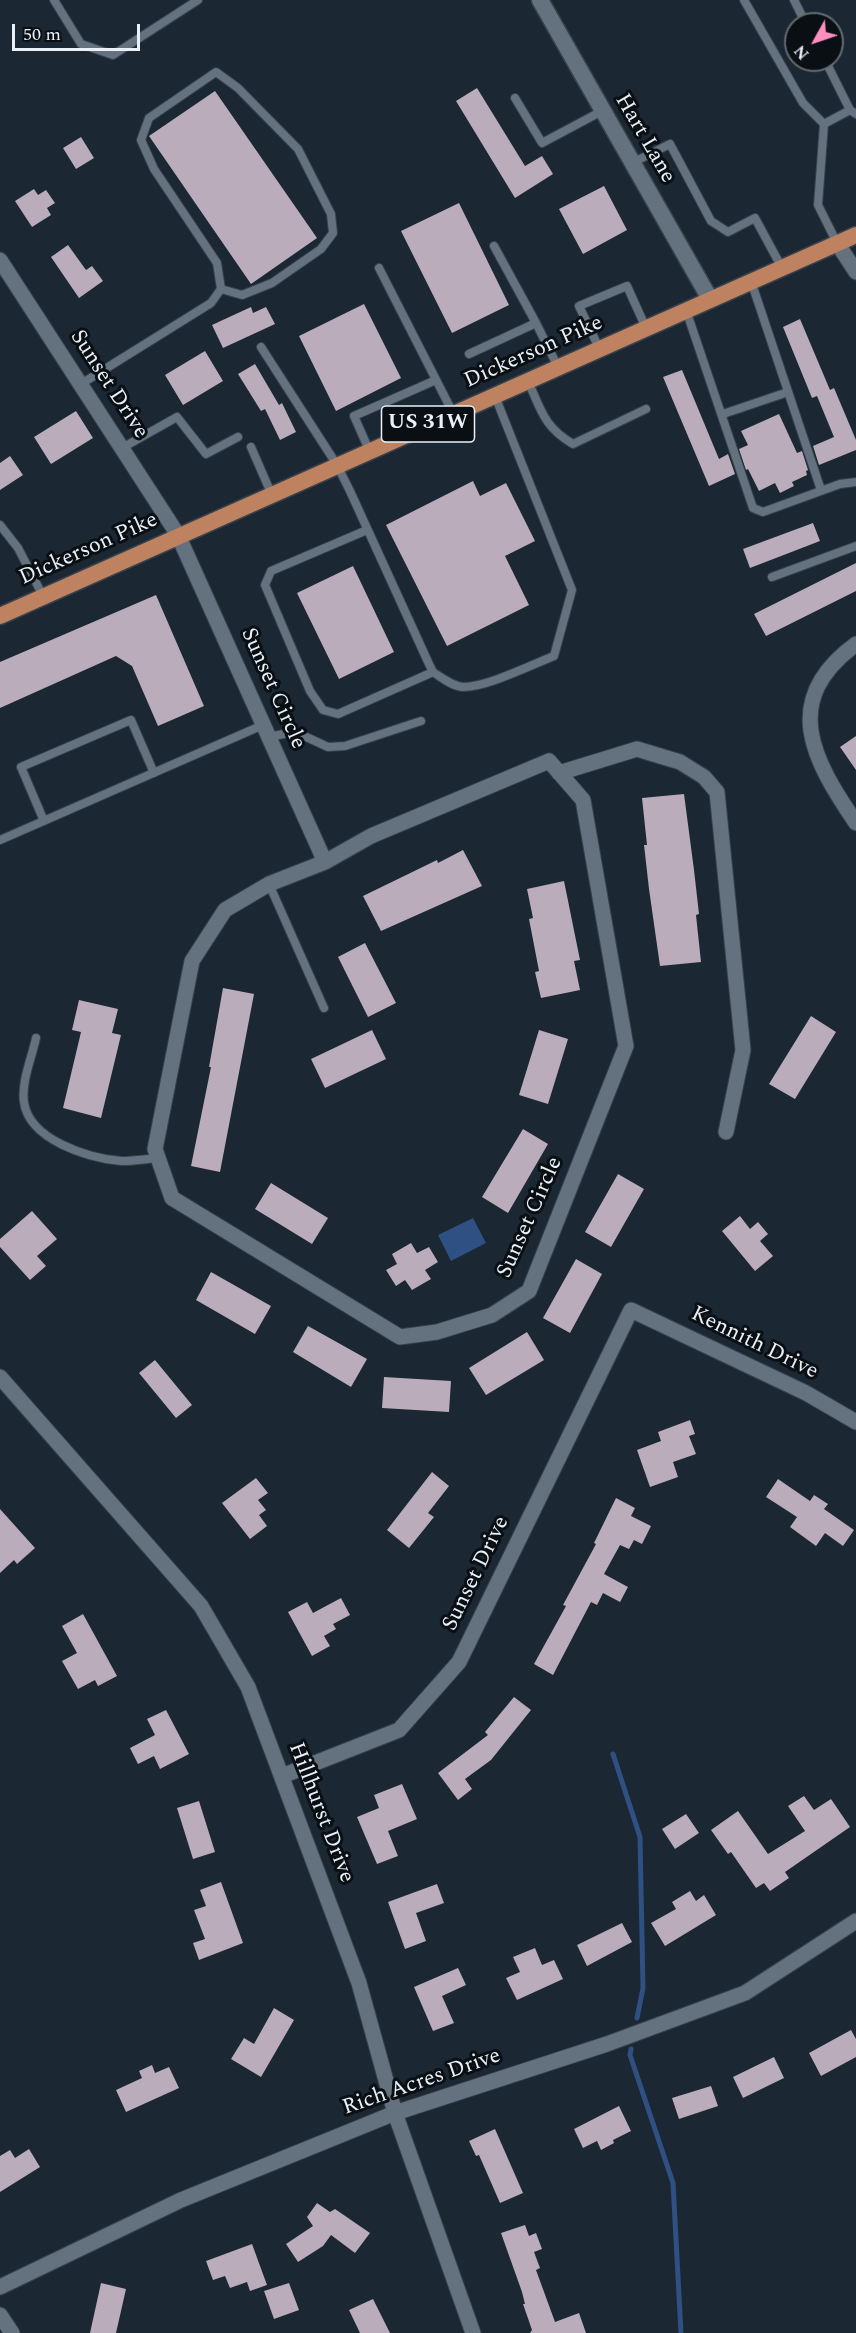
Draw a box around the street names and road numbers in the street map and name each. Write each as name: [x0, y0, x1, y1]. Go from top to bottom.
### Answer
street label: Hart Lane: [608, 90, 680, 188]
street label: Dickerson Pike: [461, 311, 607, 395]
street label: Sunset Drive: [63, 326, 153, 444]
road number: US 31W: [382, 406, 474, 442]
street label: Dickerson Pike: [16, 508, 162, 592]
street label: Sunset Circle: [234, 624, 310, 754]
street label: Sunset Circle: [493, 1153, 569, 1283]
street label: Kennith Drive: [686, 1302, 822, 1386]
street label: Sunset Drive: [438, 1512, 516, 1636]
street label: Hillhurst Drive: [281, 1739, 359, 1887]
street label: Rich Acres Drive: [340, 2044, 504, 2122]

